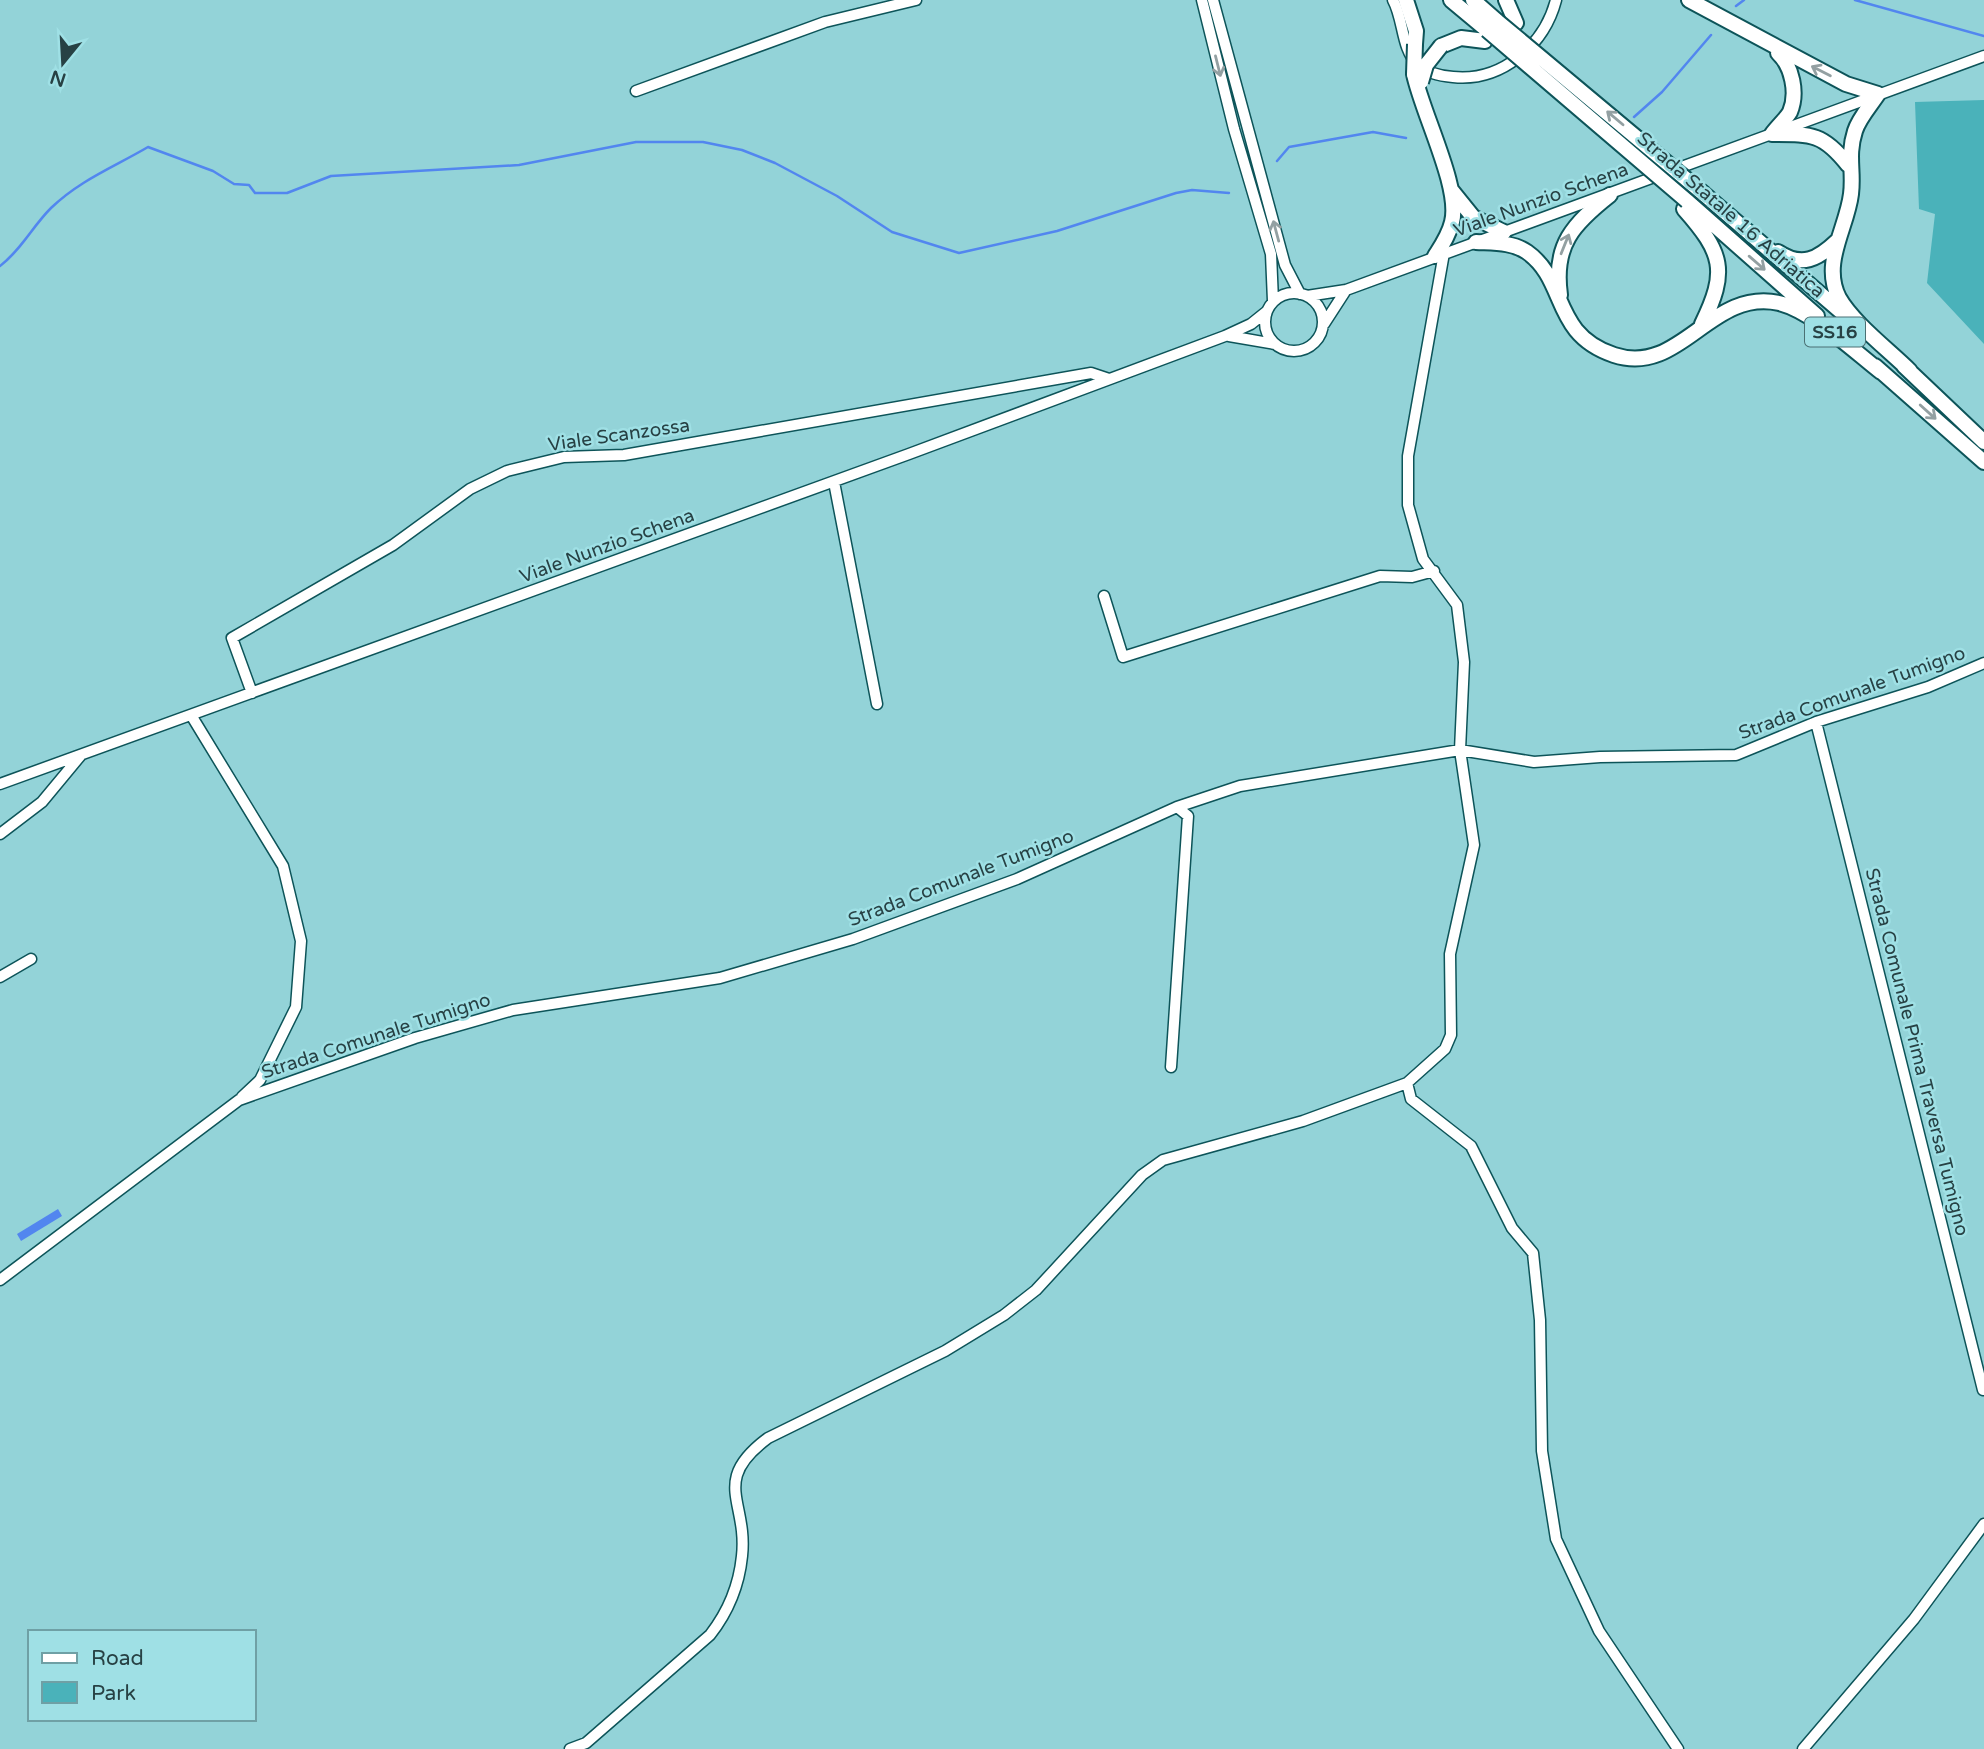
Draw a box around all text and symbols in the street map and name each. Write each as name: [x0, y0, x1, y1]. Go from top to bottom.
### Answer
north arrow: [28, 28, 98, 98]
one-way arrow: [1212, 54, 1225, 77]
one-way arrow: [1811, 64, 1832, 78]
text: N: [47, 65, 69, 91]
one-way arrow: [1606, 110, 1624, 126]
street label: Strada Statale 16 Adriatica: [1633, 127, 1829, 303]
street label: Viale Nunzio Schena: [1451, 158, 1631, 242]
one-way arrow: [1269, 220, 1282, 243]
one-way arrow: [1560, 234, 1573, 255]
one-way arrow: [1747, 255, 1765, 271]
road number: SS16: [1805, 318, 1865, 346]
one-way arrow: [1919, 404, 1937, 420]
street label: Viale Scanzossa: [547, 414, 691, 456]
street label: Viale Nunzio Schena: [517, 504, 697, 588]
street label: Strada Comunale Tumigno: [1736, 642, 1968, 744]
street label: Strada Comunale Tumigno: [845, 825, 1077, 931]
street label: Strada Comunale Prima Traversa Tumigno: [1861, 866, 1973, 1238]
street label: Strada Comunale Tumigno: [259, 989, 493, 1083]
legend: [28, 1630, 256, 1721]
text: Road: [91, 1646, 144, 1671]
text: Park: [91, 1681, 136, 1706]

